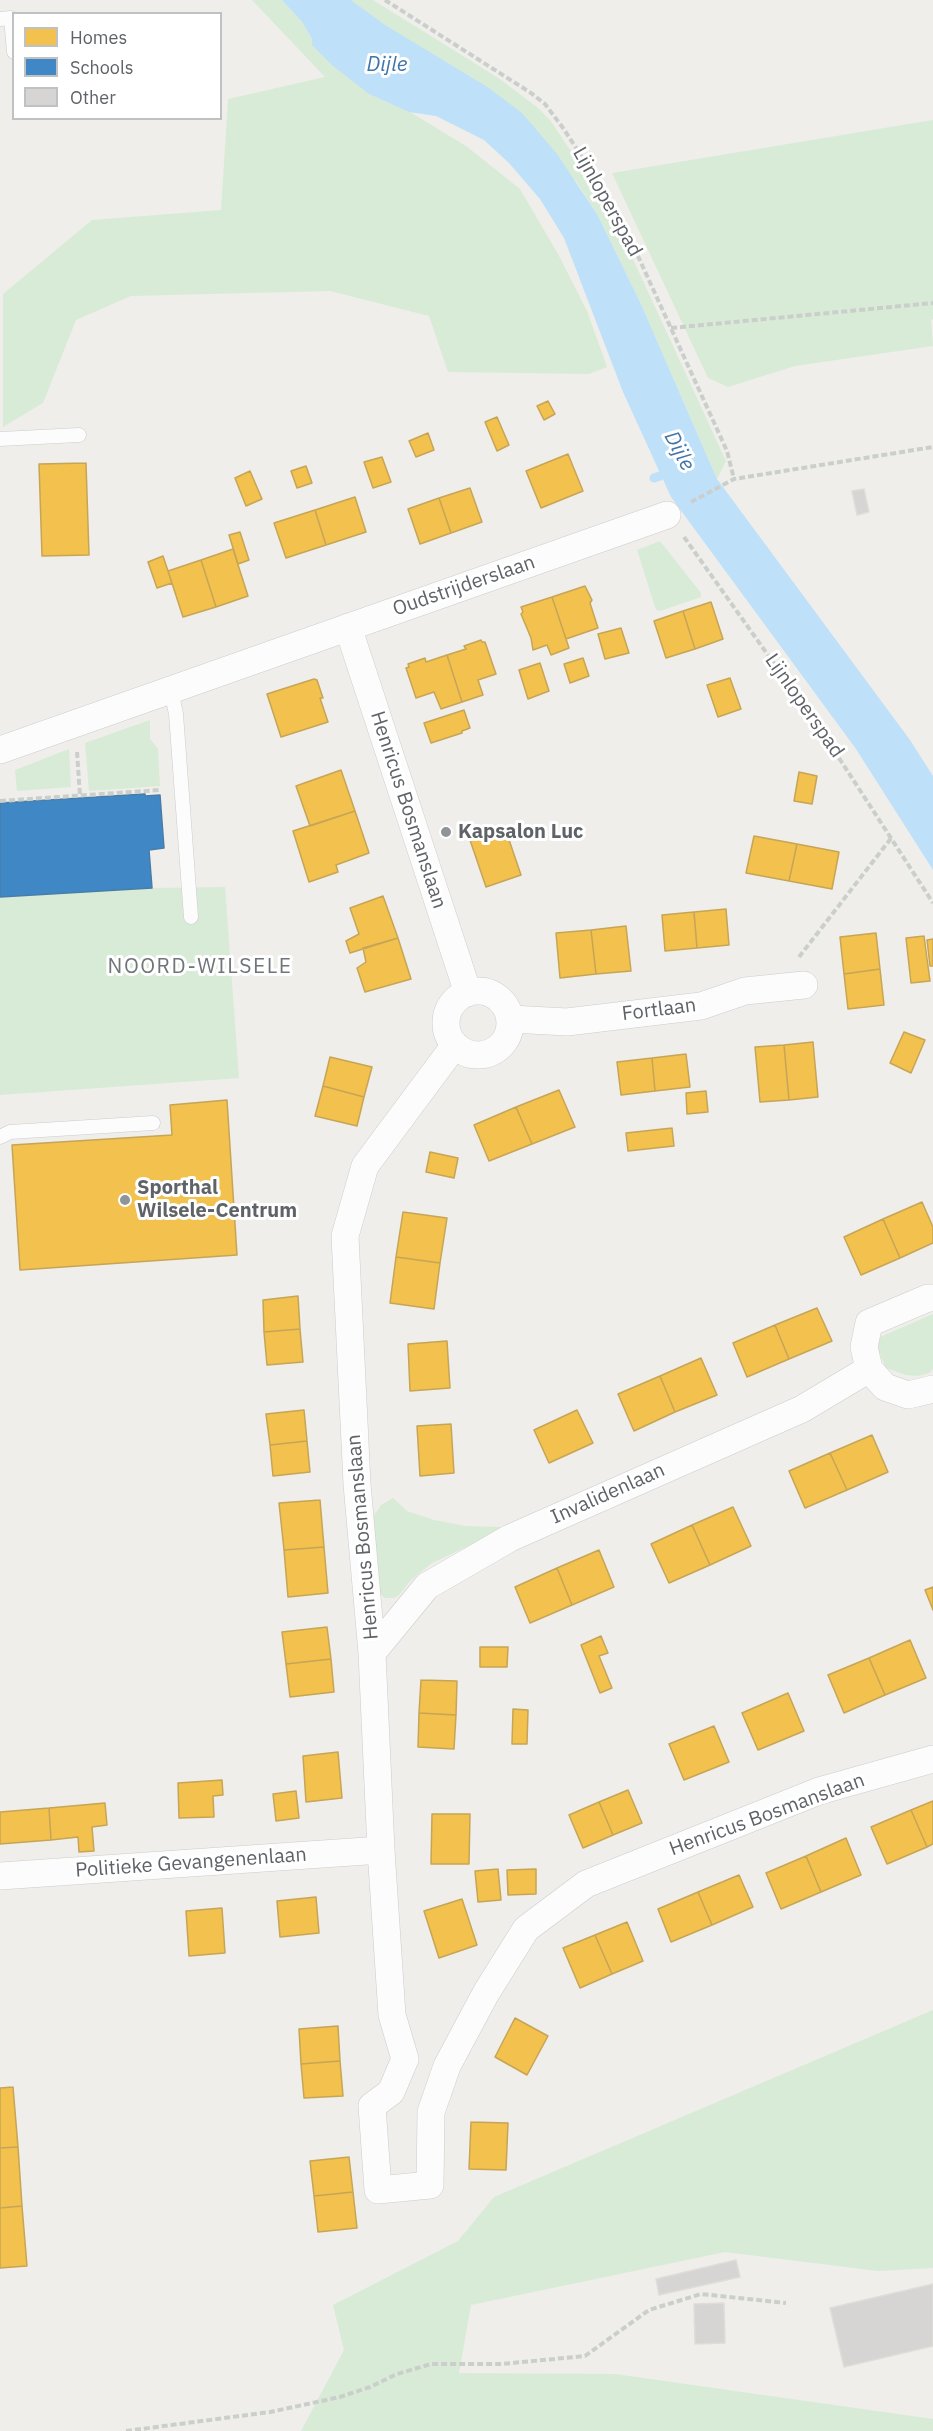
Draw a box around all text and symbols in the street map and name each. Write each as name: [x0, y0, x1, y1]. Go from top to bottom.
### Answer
legend: [12, 12, 222, 120]
text: Homes: [70, 26, 127, 49]
water label: Dijle: [367, 52, 407, 78]
text: Schools: [70, 56, 134, 79]
text: Other: [70, 86, 116, 109]
street label: Lijnloperspad: [567, 143, 647, 261]
water label: Dijle: [658, 427, 700, 475]
street label: Oudstrijderslaan: [390, 550, 538, 622]
street label: Lijnloperspad: [759, 649, 849, 763]
street label: Henricus Bosmanslaan: [365, 708, 451, 912]
place label: Kapsalon Luc: [458, 820, 583, 844]
marker: Kapsalon Luc: [439, 825, 453, 839]
district label: NOORD-WILSELE: [108, 954, 292, 980]
street label: Fortlaan: [621, 994, 697, 1026]
place label: Sporthal Wilsele-Centrum: [137, 1176, 297, 1223]
marker: Sporthal Wilsele-Centrum: [118, 1193, 132, 1207]
street label: Henricus Bosmanslaan: [342, 1433, 384, 1641]
street label: Invalidenlaan: [547, 1458, 669, 1530]
street label: Henricus Bosmanslaan: [666, 1768, 868, 1862]
street label: Politieke Gevangenenlaan: [74, 1843, 308, 1883]

